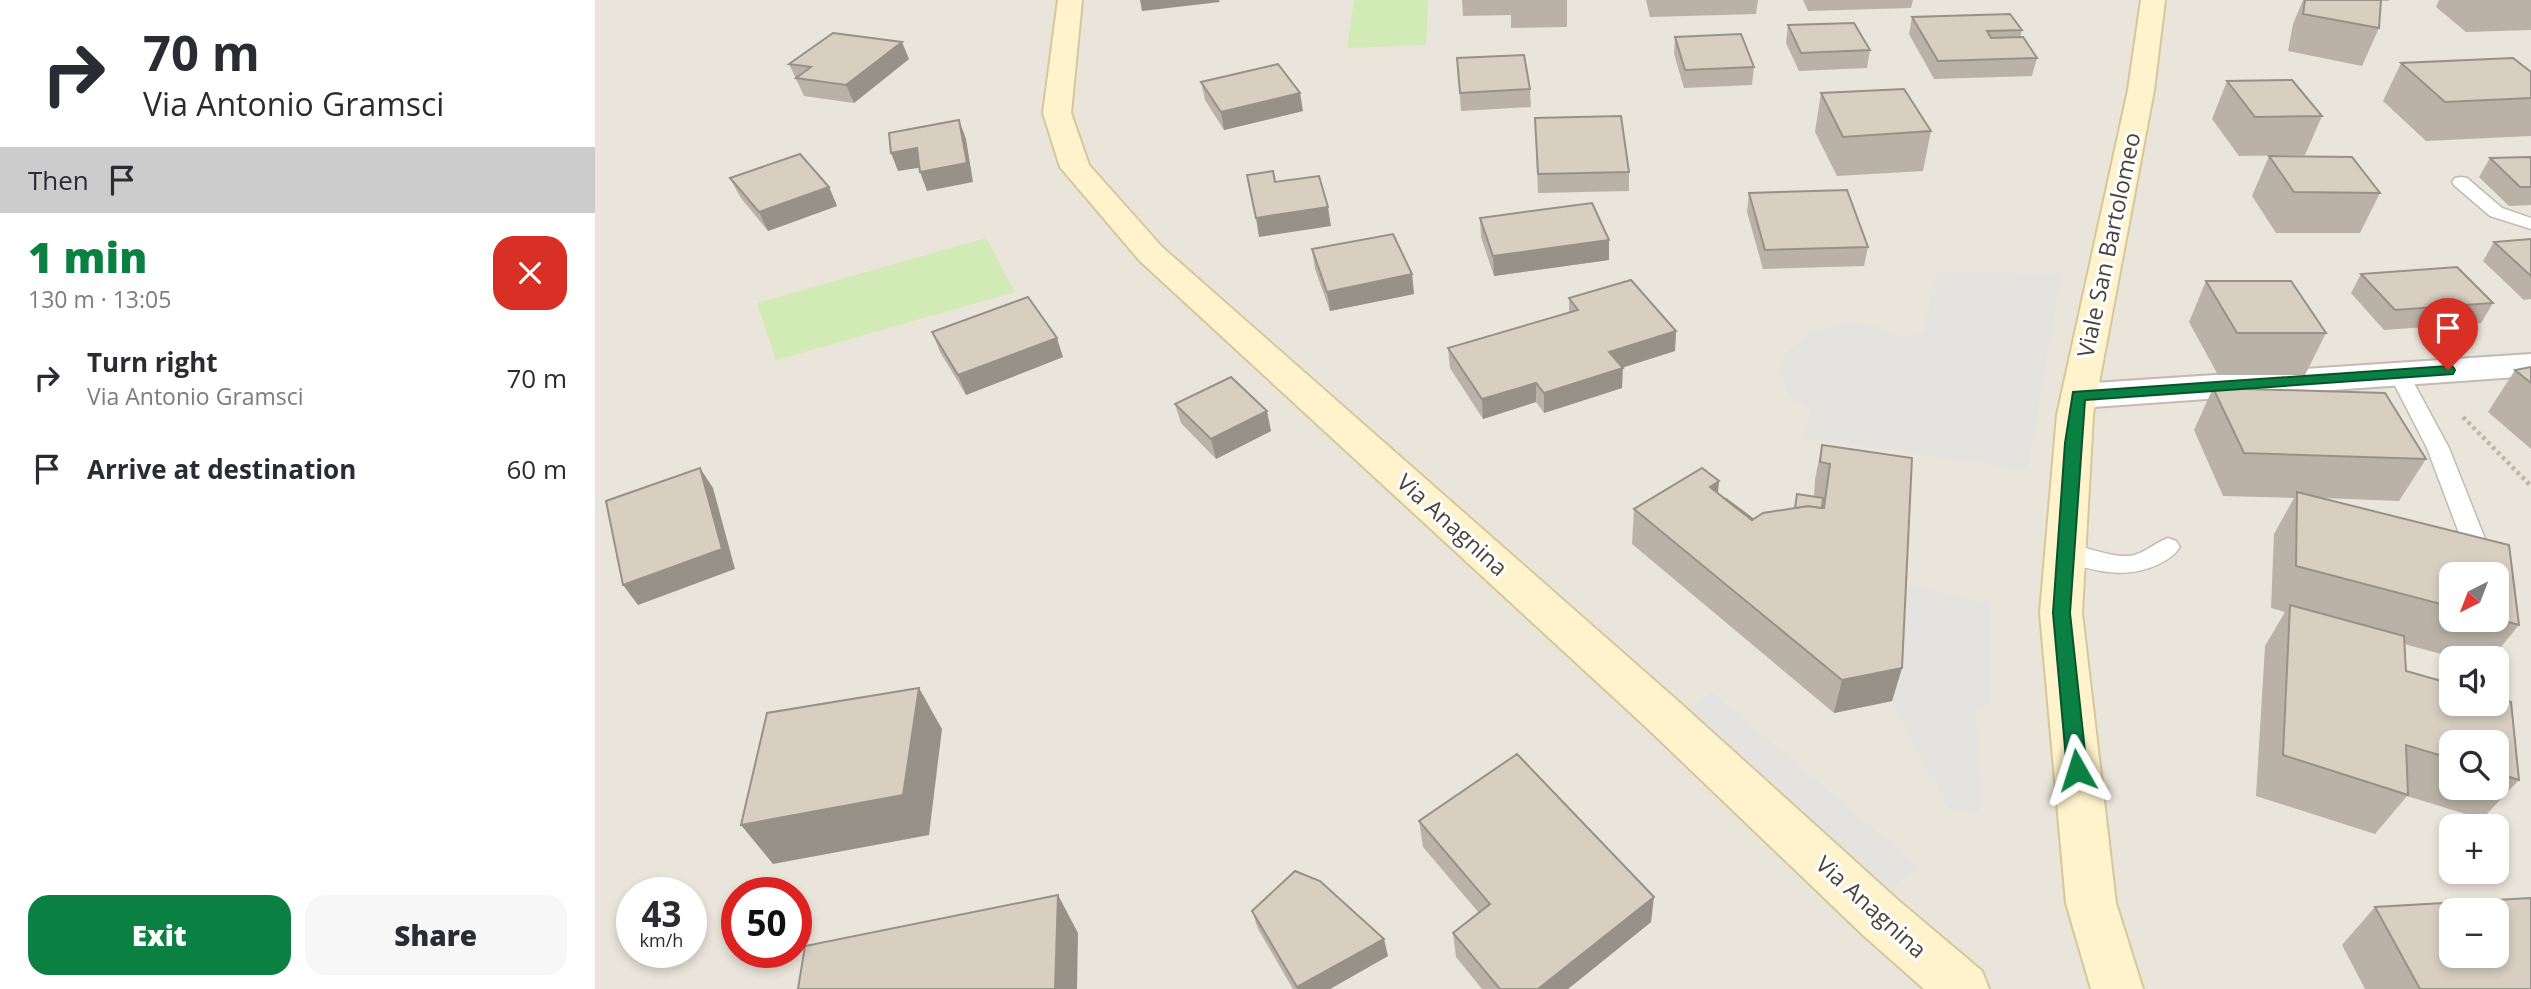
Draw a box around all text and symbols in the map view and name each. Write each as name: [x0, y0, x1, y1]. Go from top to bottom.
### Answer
text: 70 m: [143, 19, 260, 85]
icon: right: [28, 28, 119, 119]
text: Via Antonio Gramsci: [143, 82, 444, 125]
street label: Viale San Bartolomeo: [2069, 129, 2148, 360]
icon: arrive: [103, 161, 141, 199]
text: Then: [28, 162, 89, 198]
text: 1 min: [28, 228, 147, 285]
button: close: [493, 236, 567, 310]
text: 130 m · 13:05: [28, 283, 171, 315]
pin: [2418, 298, 2478, 370]
icon: arrive: [2429, 309, 2467, 347]
text: Turn right: [87, 344, 218, 380]
icon: right: [28, 359, 66, 397]
text: 70 m: [506, 360, 567, 396]
text: Via Antonio Gramsci: [87, 380, 304, 412]
icon: arrive: [28, 450, 66, 488]
text: Arrive at destination: [87, 451, 356, 487]
text: 60 m: [506, 451, 567, 487]
street label: Via Anagnina: [1390, 466, 1515, 583]
north arrow: [2439, 562, 2509, 632]
map controls: [2439, 562, 2509, 968]
button: sound: [2439, 646, 2509, 716]
button: search: [2439, 730, 2509, 800]
position arrow: [2040, 733, 2114, 807]
button: +: [2439, 814, 2509, 884]
street label: Via Anagnina: [1809, 848, 1934, 965]
speed limit sign: 50: [721, 877, 812, 968]
text: 43: [641, 890, 682, 937]
button: Exit: [28, 895, 291, 975]
button: Share: [305, 895, 567, 975]
button: −: [2439, 898, 2509, 968]
text: km/h: [640, 928, 683, 952]

